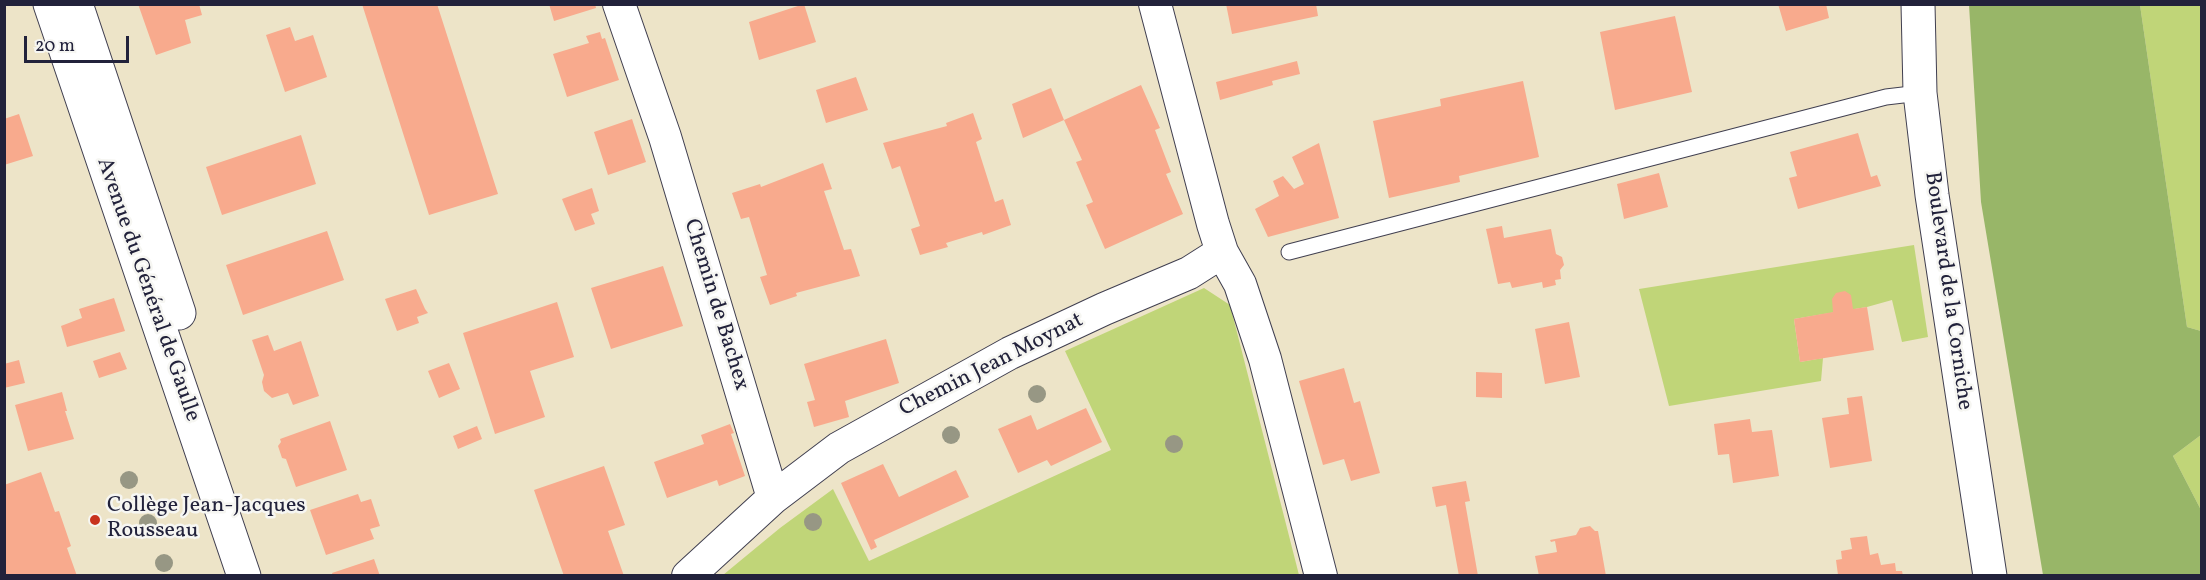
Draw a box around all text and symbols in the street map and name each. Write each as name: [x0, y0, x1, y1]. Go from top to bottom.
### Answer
scale bar: [27, 24, 132, 62]
text: 20 m: [35, 34, 75, 59]
street label: Avenue du Général de Gaulle: [89, 155, 205, 425]
street label: Boulevard de la Corniche: [1917, 170, 1977, 412]
street label: Chemin de Bachex: [676, 216, 754, 394]
street label: Chemin Jean Moynat: [896, 308, 1088, 424]
place label: Collège Jean-Jacques Rousseau: [107, 494, 306, 546]
marker: Collège Jean-Jacques Rousseau: [88, 513, 102, 527]

